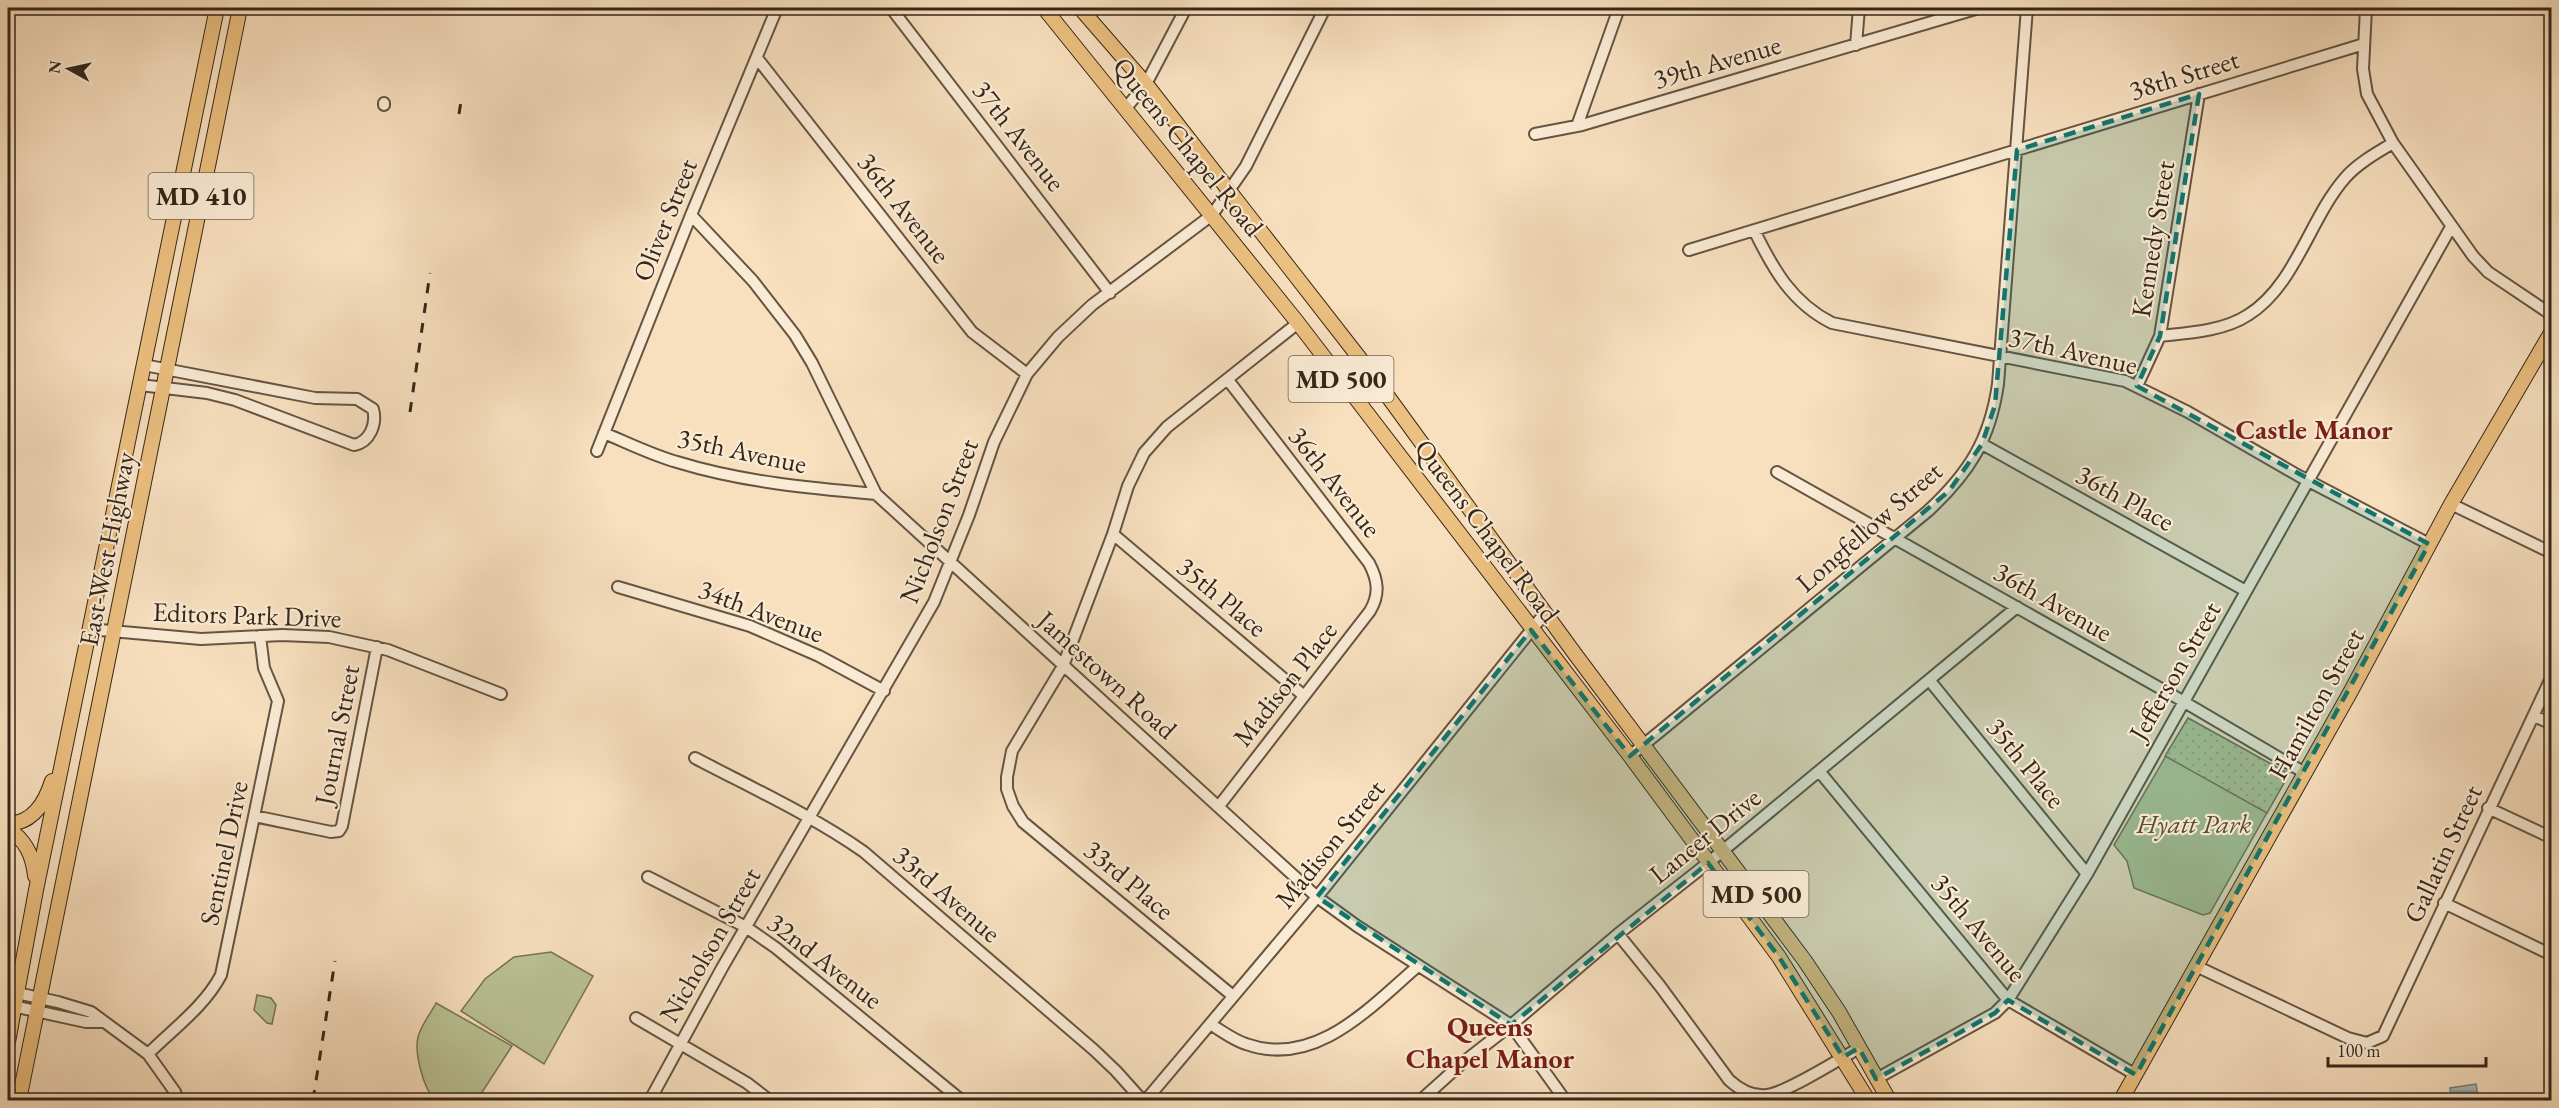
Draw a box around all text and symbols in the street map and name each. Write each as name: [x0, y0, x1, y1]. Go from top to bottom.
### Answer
street label: 39th Avenue: [1649, 27, 1785, 96]
north arrow: [39, 39, 99, 99]
street label: 38th Street: [2125, 41, 2244, 108]
street label: Queens Chapel Road: [1105, 50, 1272, 244]
text: N: [43, 59, 66, 75]
street label: 37th Avenue: [965, 73, 1074, 198]
street label: 36th Avenue: [850, 145, 959, 270]
street label: Oliver Street: [624, 153, 705, 286]
street label: Kennedy Street: [2123, 158, 2182, 320]
road number: MD 410: [148, 173, 254, 219]
street label: 37th Avenue: [2005, 319, 2141, 382]
road number: MD 500: [1288, 356, 1394, 402]
district label: Castle Manor: [2235, 411, 2393, 447]
street label: 36th Avenue: [1281, 419, 1390, 544]
street label: 35th Avenue: [674, 420, 810, 481]
street label: Queens Chapel Road: [1407, 432, 1568, 630]
street label: Nicholson Street: [891, 433, 986, 608]
street label: East-West Highway: [71, 449, 143, 649]
street label: Longfellow Street: [1788, 453, 1949, 600]
street label: 36th Place: [2070, 456, 2180, 539]
street label: 35th Place: [1170, 549, 1274, 644]
street label: 36th Avenue: [1988, 554, 2119, 650]
street label: 34th Avenue: [694, 571, 829, 650]
street label: Editors Park Drive: [152, 594, 342, 635]
street label: Jefferson Street: [2120, 594, 2229, 748]
street label: Jamestown Road: [1029, 601, 1185, 747]
street label: Madison Place: [1225, 614, 1344, 753]
street label: Hamilton Street: [2260, 622, 2372, 786]
street label: Journal Street: [305, 661, 367, 810]
street label: 35th Place: [1979, 710, 2074, 815]
street label: Madison Street: [1267, 772, 1393, 915]
street label: Sentinel Drive: [191, 777, 256, 928]
street label: Gallatin Street: [2395, 779, 2490, 928]
street label: Lancer Drive: [1642, 780, 1768, 891]
park label: Hyatt Park: [2136, 806, 2251, 841]
street label: 33rd Place: [1077, 832, 1182, 927]
street label: 33rd Avenue: [886, 837, 1008, 950]
street label: Nicholson Street: [651, 860, 768, 1029]
street label: 35th Avenue: [1924, 866, 2035, 989]
road number: MD 500: [1704, 871, 1808, 917]
street label: 32nd Avenue: [761, 905, 890, 1016]
district label: Queens Chapel Manor: [1406, 1008, 1575, 1076]
scale bar: [2328, 1030, 2486, 1068]
text: 100 m: [2337, 1039, 2381, 1062]

